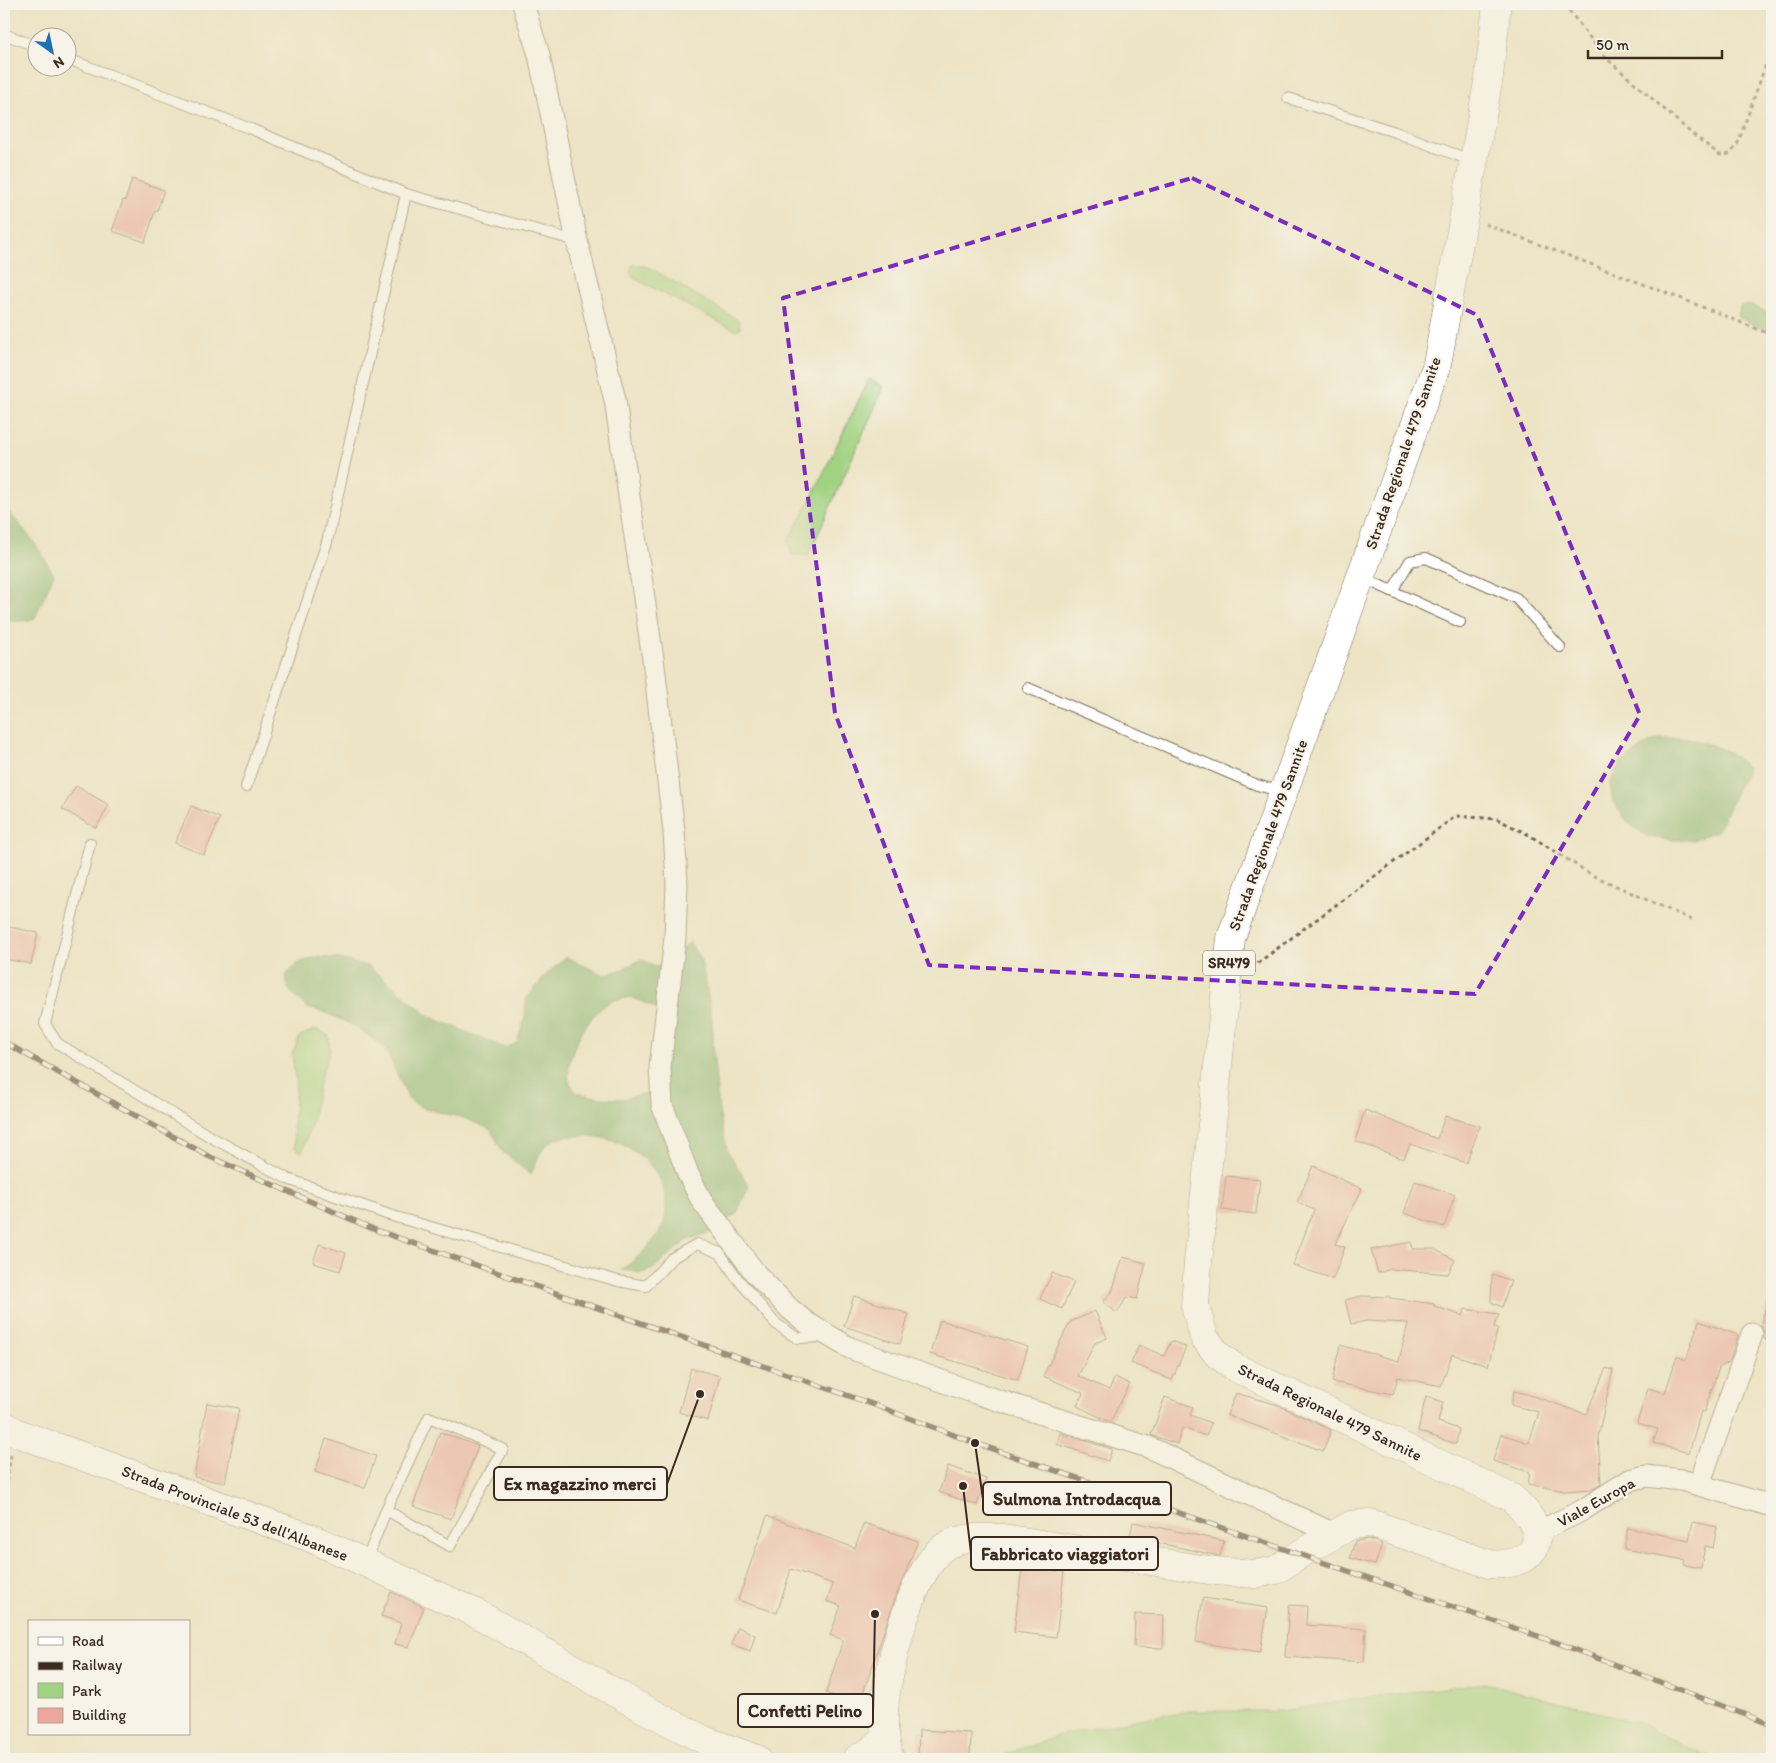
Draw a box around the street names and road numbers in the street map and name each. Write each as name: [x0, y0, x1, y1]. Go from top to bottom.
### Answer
street label: Strada Regionale 479 Sannite: [1361, 354, 1445, 552]
street label: Strada Regionale 479 Sannite: [1224, 736, 1312, 933]
road number: SR479: [1203, 950, 1255, 976]
street label: Strada Regionale 479 Sannite: [1235, 1359, 1425, 1465]
street label: Strada Provinciale 53 dell'Albanese: [119, 1461, 351, 1565]
street label: Viale Europa: [1554, 1473, 1639, 1531]

